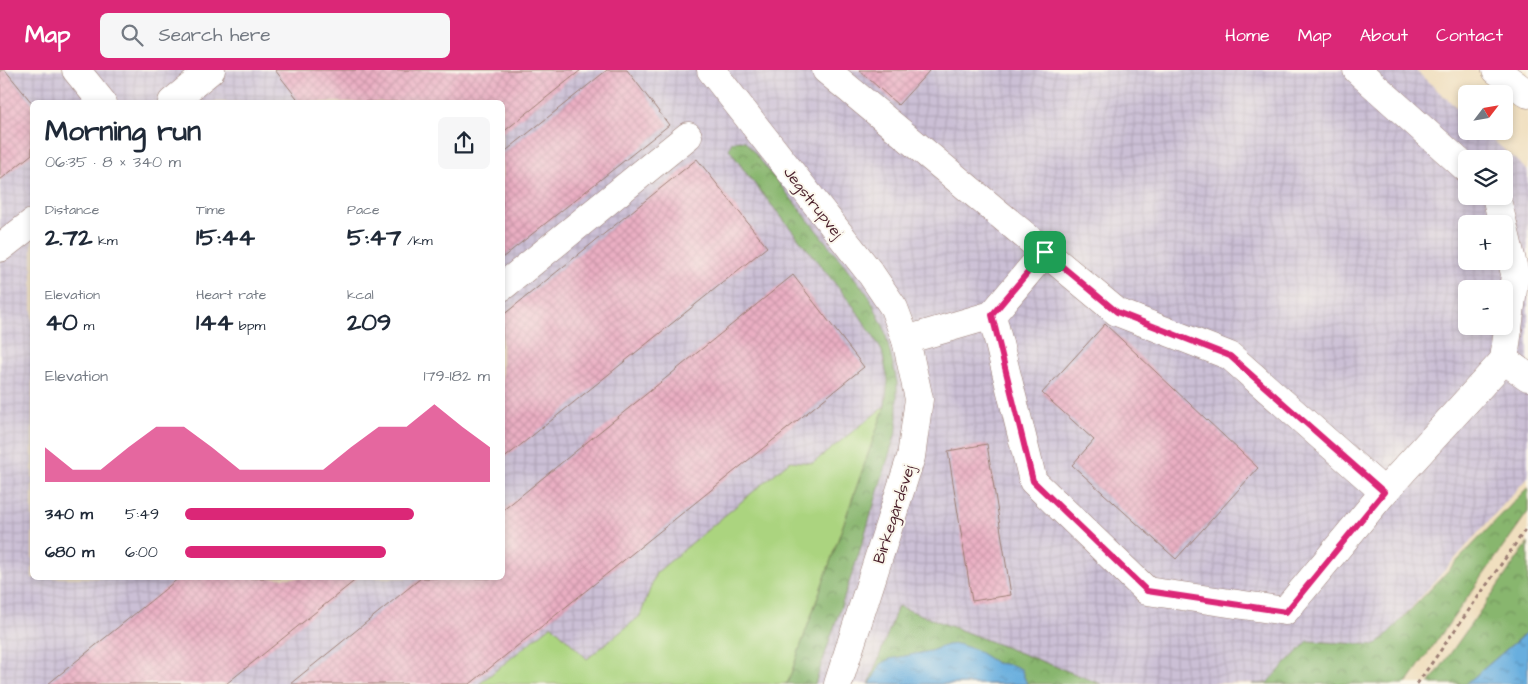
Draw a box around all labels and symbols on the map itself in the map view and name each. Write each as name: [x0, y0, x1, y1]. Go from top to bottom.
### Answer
north arrow: [1458, 85, 1512, 140]
street label: Jegstrupvej: [777, 162, 848, 244]
pin: [1024, 231, 1066, 273]
street label: Birkegårdsvej: [868, 462, 921, 567]

